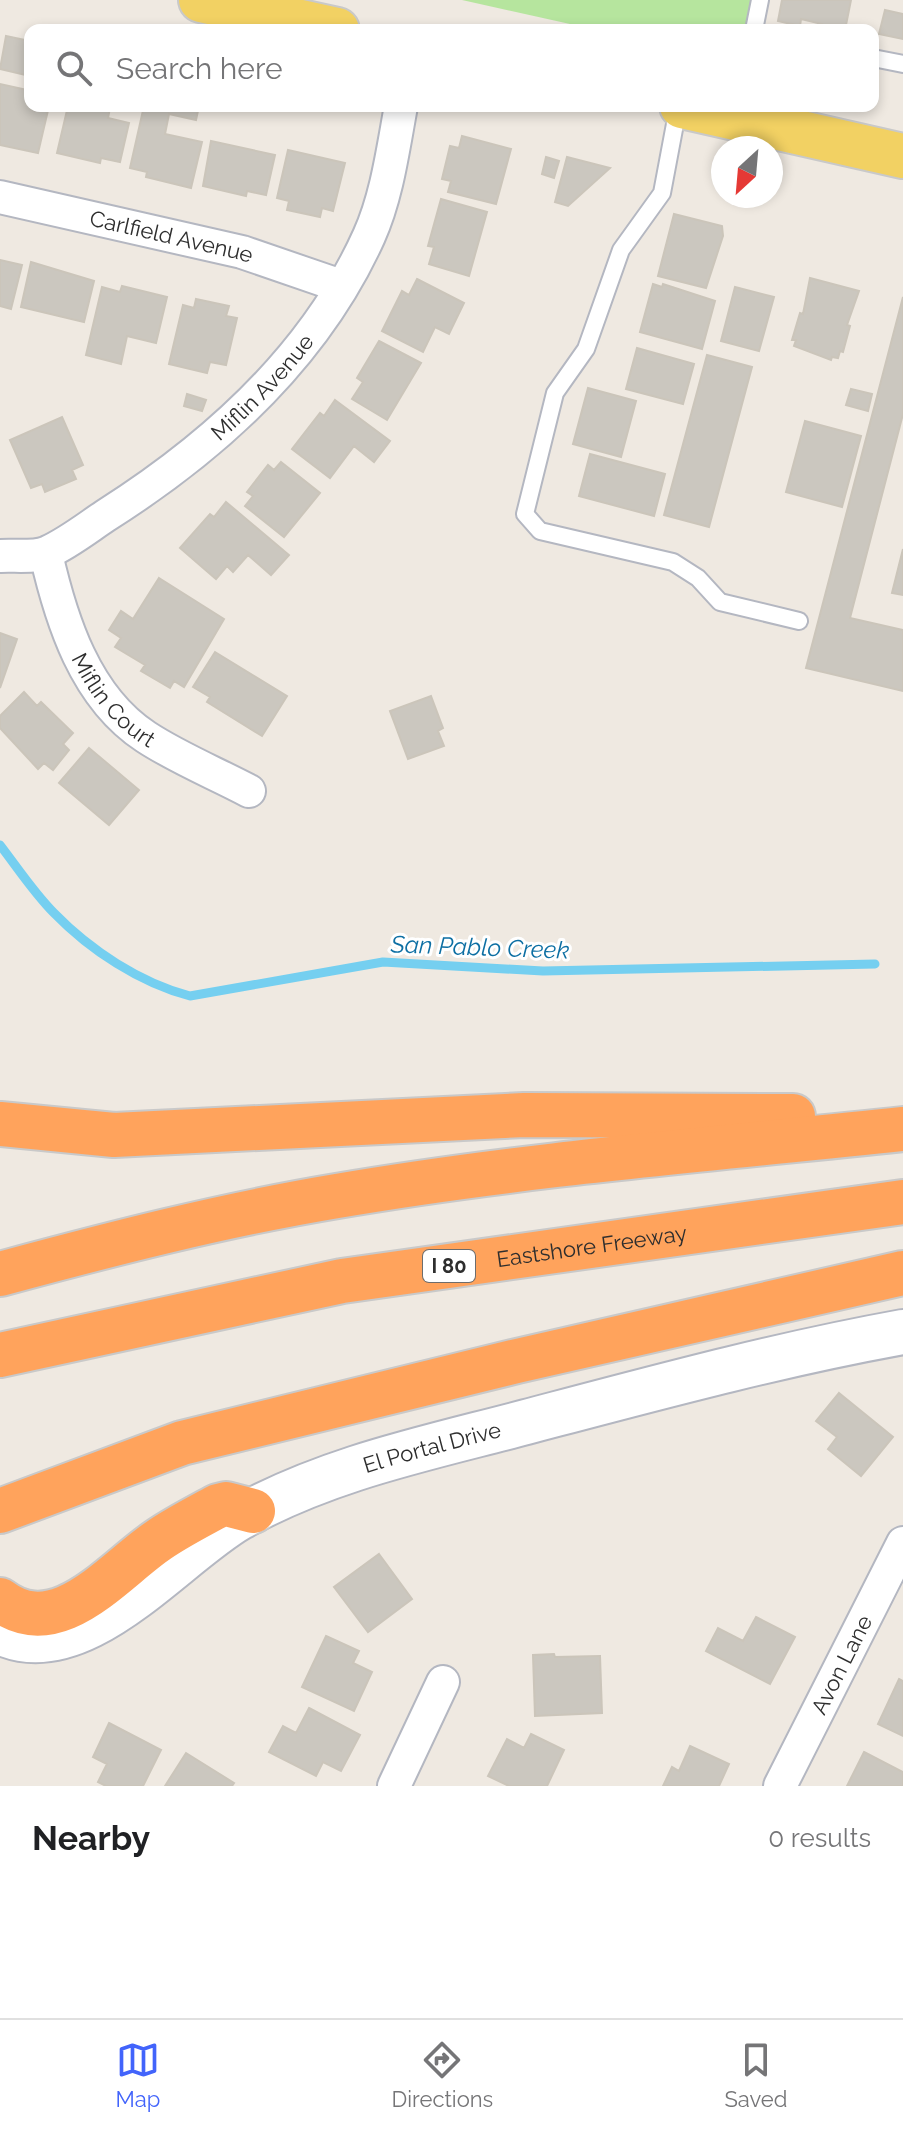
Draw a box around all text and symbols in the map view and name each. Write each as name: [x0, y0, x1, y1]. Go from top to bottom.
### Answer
search box: [24, 24, 879, 112]
icon: search: [52, 46, 96, 90]
text: Search here: [116, 51, 283, 86]
north arrow: [711, 136, 783, 208]
street label: Carlfield Avenue: [87, 205, 257, 268]
street label: Miflin Avenue: [206, 329, 319, 445]
street label: Miflin Court: [67, 649, 161, 753]
water label: San Pablo Creek: [389, 929, 570, 965]
street label: Eastshore Freeway: [495, 1220, 689, 1272]
road number: I 80: [423, 1250, 475, 1282]
street label: El Portal Drive: [360, 1416, 504, 1478]
street label: Avon Lane: [806, 1611, 877, 1719]
text: Nearby: [32, 1818, 150, 1858]
text: 0 results: [768, 1823, 871, 1853]
tab: Map: [116, 2038, 160, 2112]
tab: Directions: [392, 2038, 493, 2112]
tab: Saved: [724, 2038, 787, 2112]

